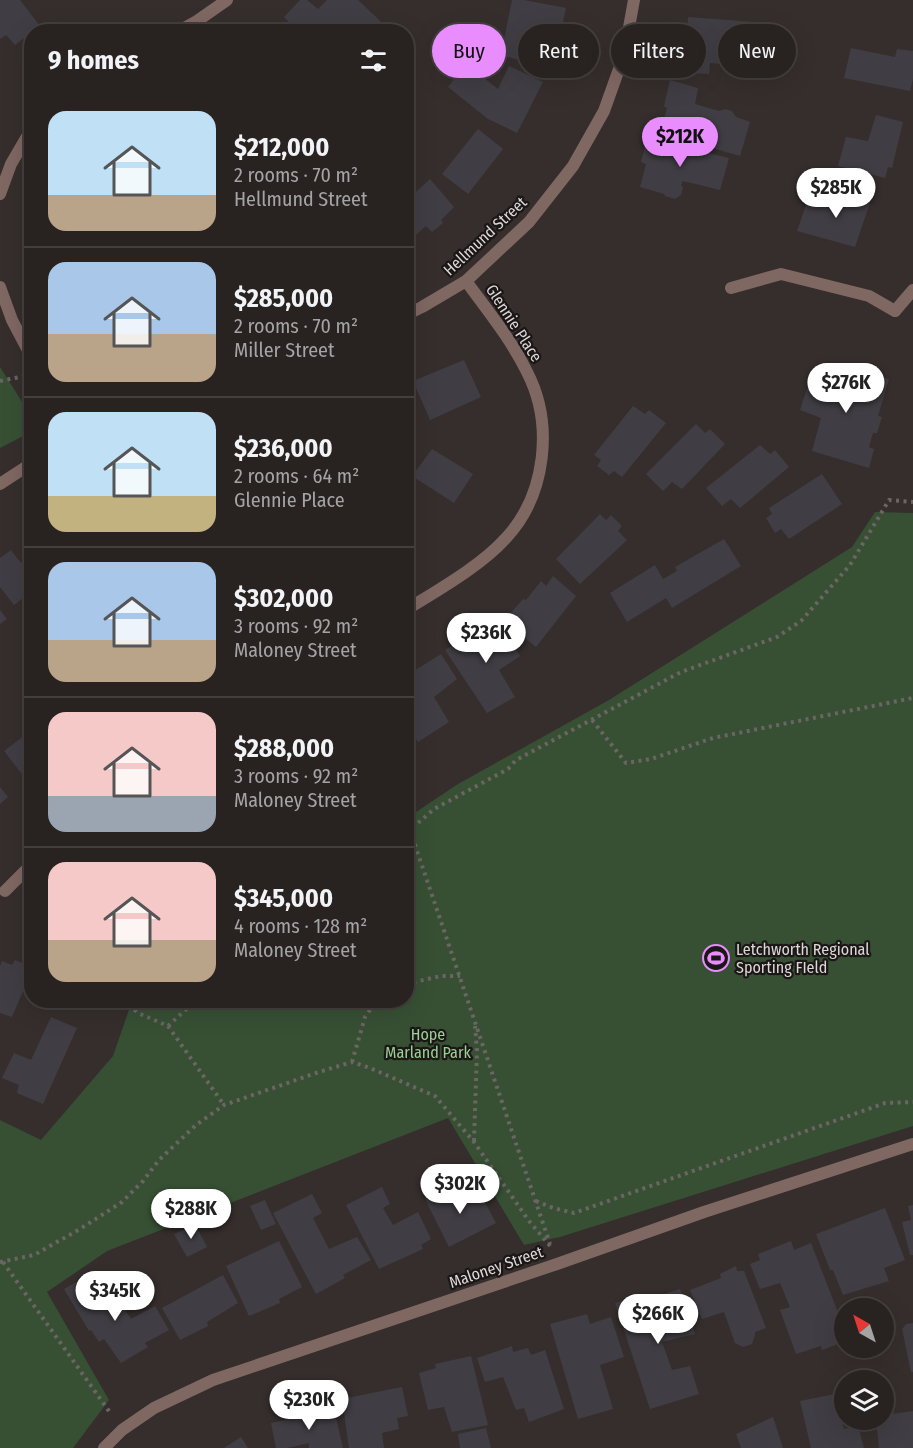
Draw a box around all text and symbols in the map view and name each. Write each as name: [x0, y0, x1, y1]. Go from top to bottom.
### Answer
chip: Buy: [432, 24, 506, 78]
chip: Rent: [518, 24, 599, 78]
chip: Filters: [611, 24, 706, 78]
chip: New: [718, 24, 796, 78]
icon: filters: [357, 44, 390, 77]
text: 9 homes: [48, 45, 139, 76]
pin: $212K: [638, 117, 722, 168]
text: $212K: [656, 124, 704, 148]
text: $212,000: [234, 132, 329, 163]
icon: home: [96, 135, 168, 207]
text: 2 rooms · 70 m²: [234, 163, 358, 187]
pin: $285K: [794, 168, 878, 219]
text: $285K: [810, 175, 862, 199]
text: Hellmund Street: [234, 187, 368, 211]
street label: Hellmund Street: [439, 192, 531, 279]
street label: Glennie Place: [482, 281, 546, 365]
text: $285,000: [234, 283, 333, 314]
icon: home: [96, 286, 168, 358]
text: 2 rooms · 70 m²: [234, 314, 358, 338]
text: Miller Street: [234, 338, 334, 362]
pin: $276K: [804, 363, 888, 414]
text: $276K: [821, 370, 871, 394]
text: $236,000: [234, 433, 333, 464]
icon: home: [96, 436, 168, 508]
text: 2 rooms · 64 m²: [234, 464, 359, 488]
text: Glennie Place: [234, 488, 345, 512]
text: $302,000: [234, 583, 333, 614]
icon: home: [96, 586, 168, 658]
pin: $236K: [444, 613, 528, 664]
text: 3 rooms · 92 m²: [234, 614, 358, 638]
text: $236K: [461, 620, 511, 644]
text: Maloney Street: [234, 638, 357, 662]
text: $288,000: [234, 733, 334, 764]
icon: home: [96, 736, 168, 808]
text: 3 rooms · 92 m²: [234, 764, 358, 788]
text: Maloney Street: [234, 788, 357, 812]
text: $345,000: [234, 883, 333, 914]
icon: home: [96, 886, 168, 958]
text: 4 rooms · 128 m²: [234, 914, 367, 938]
text: Maloney Street: [234, 938, 357, 962]
place label: Letchworth Regional Sporting FIeld: [736, 940, 870, 977]
sports icon: Letchworth Regional Sporting FIeld: [701, 943, 731, 973]
park label: Hope Marland Park: [385, 1025, 472, 1062]
pin: $302K: [418, 1164, 502, 1215]
text: $302K: [434, 1171, 486, 1195]
pin: $288K: [149, 1189, 233, 1240]
text: $288K: [165, 1196, 217, 1220]
street label: Maloney Street: [447, 1242, 546, 1292]
pin: $345K: [73, 1271, 157, 1322]
text: $345K: [90, 1278, 140, 1302]
pin: $266K: [616, 1294, 700, 1345]
north arrow: [834, 1298, 894, 1358]
map controls: [834, 1298, 894, 1430]
text: $266K: [632, 1301, 684, 1325]
button: layers: [834, 1370, 894, 1430]
pin: $230K: [267, 1380, 351, 1431]
text: $230K: [283, 1387, 335, 1411]

